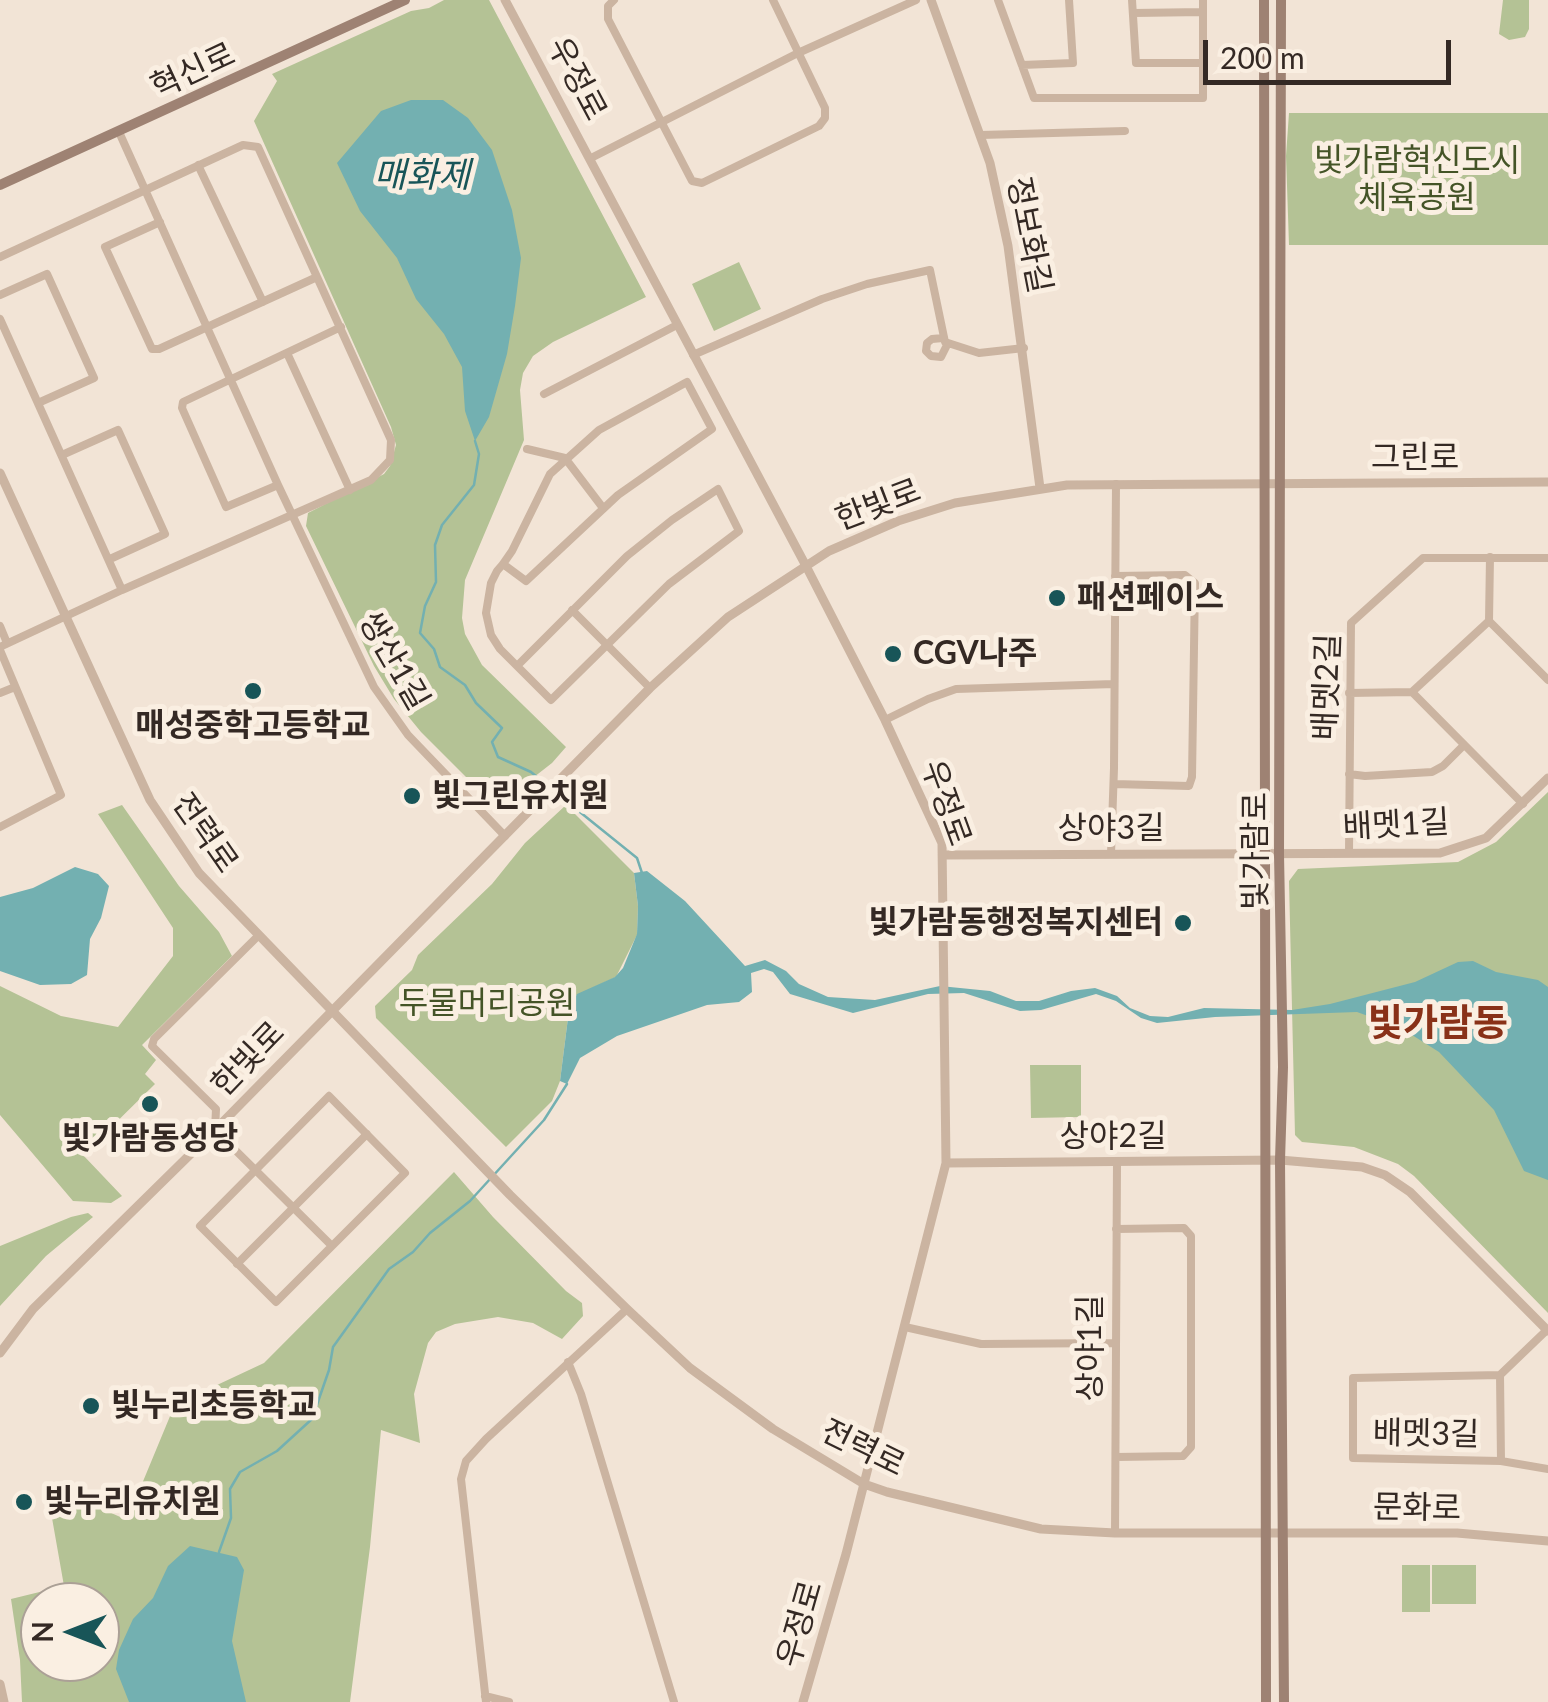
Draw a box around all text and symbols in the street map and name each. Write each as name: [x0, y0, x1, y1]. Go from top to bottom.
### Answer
scale bar: [1208, 20, 1456, 82]
street label: 우정로: [539, 31, 615, 127]
street label: 혁신로: [145, 35, 241, 107]
text: 200 m: [1220, 39, 1305, 75]
park label: 빛가람혁신도시 체육공원: [1314, 142, 1520, 217]
water label: 매화제: [374, 155, 470, 197]
street label: 정보화길: [999, 174, 1059, 296]
street label: 그린로: [1371, 439, 1459, 477]
street label: 한빛로: [830, 471, 926, 539]
place label: 패션페이스: [1077, 579, 1224, 617]
marker: 패션페이스: [1046, 587, 1068, 609]
street label: 쌍산1길: [351, 605, 437, 717]
street label: 배멧2길: [1306, 633, 1348, 741]
place label: CGV나주: [913, 635, 1038, 673]
marker: CGV나주: [882, 643, 904, 665]
marker: 매성중학고등학교: [242, 680, 264, 702]
place label: 매성중학고등학교: [135, 707, 371, 745]
street label: 우정로: [913, 755, 979, 851]
place label: 빛그린유치원: [432, 777, 609, 815]
marker: 빛그린유치원: [401, 785, 423, 807]
street label: 전력로: [164, 786, 246, 880]
street label: 빛가람로: [1237, 792, 1275, 910]
street label: 배멧1길: [1342, 803, 1450, 847]
street label: 상야3길: [1058, 810, 1164, 848]
place label: 빛가람동행정복지센터: [869, 904, 1163, 942]
marker: 빛가람동행정복지센터: [1172, 912, 1194, 934]
park label: 두물머리공원: [399, 985, 575, 1023]
district label: 빛가람동: [1368, 1001, 1508, 1047]
street label: 한빛로: [204, 1014, 292, 1104]
marker: 빛가람동성당: [139, 1093, 161, 1115]
street label: 상야2길: [1060, 1118, 1166, 1156]
place label: 빛가람동성당: [62, 1120, 238, 1158]
street label: 상야1길: [1072, 1295, 1110, 1401]
place label: 빛누리초등학교: [111, 1387, 317, 1425]
marker: 빛누리초등학교: [80, 1395, 102, 1417]
street label: 전력로: [815, 1411, 911, 1485]
street label: 배멧3길: [1372, 1414, 1480, 1454]
place label: 빛누리유치원: [44, 1483, 221, 1521]
street label: 문화로: [1373, 1488, 1461, 1528]
marker: 빛누리유치원: [13, 1491, 35, 1513]
street label: 우정로: [769, 1576, 831, 1672]
north arrow: [20, 1582, 120, 1682]
text: N: [25, 1621, 59, 1643]

